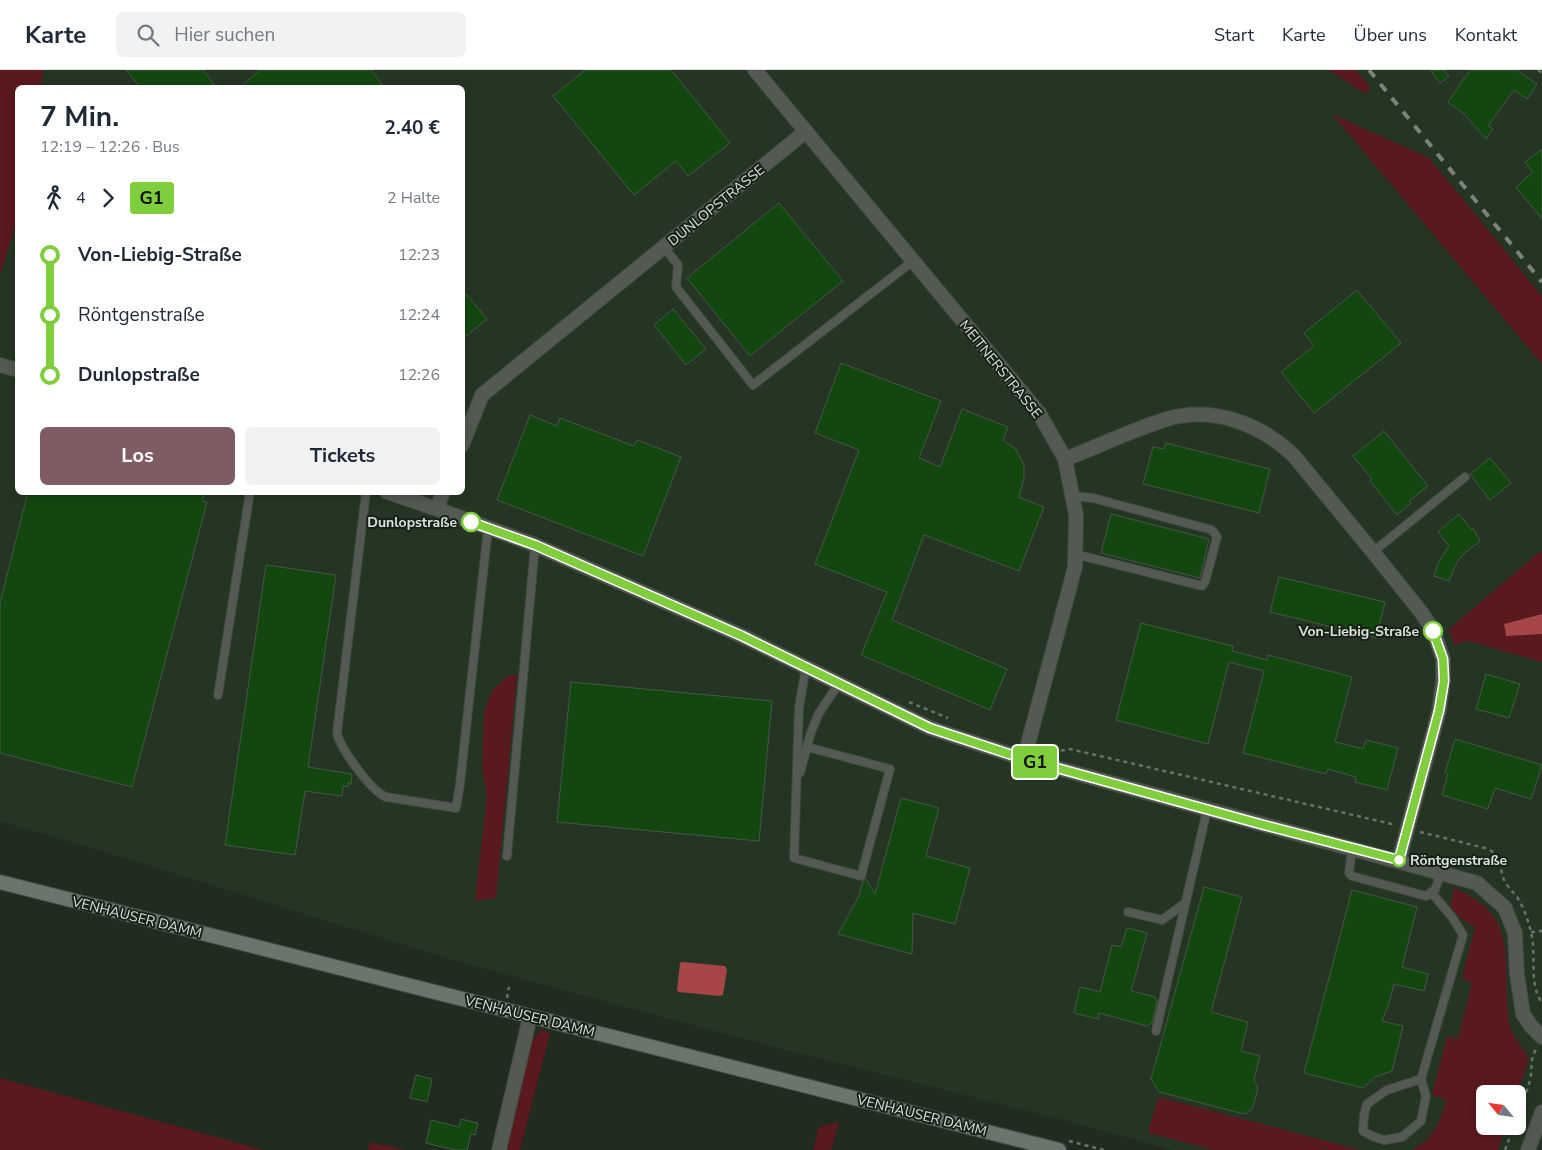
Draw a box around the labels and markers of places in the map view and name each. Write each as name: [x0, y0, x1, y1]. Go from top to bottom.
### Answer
marker: Dunlopstraße: [461, 512, 481, 532]
place label: Dunlopstraße: [367, 513, 457, 532]
marker: Von-Liebig-Straße: [1423, 621, 1443, 641]
place label: Von-Liebig-Straße: [1297, 622, 1419, 641]
place label: Röntgenstraße: [1410, 851, 1508, 870]
marker: Röntgenstraße: [1392, 853, 1406, 867]

